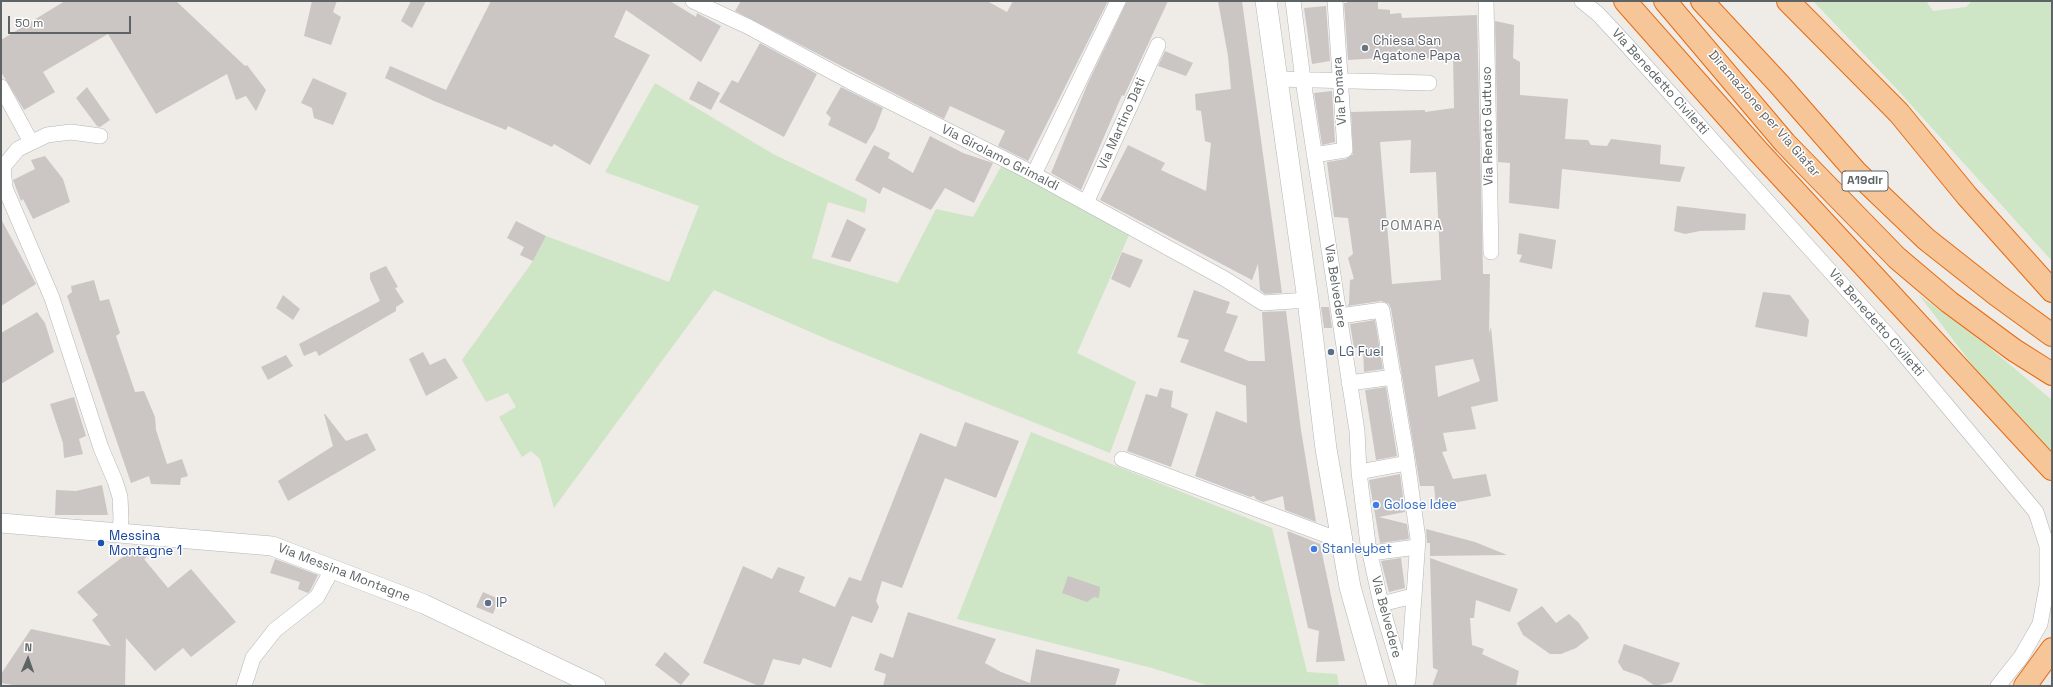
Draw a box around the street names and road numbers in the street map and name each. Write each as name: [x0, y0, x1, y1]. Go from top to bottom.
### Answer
street label: Via Benedetto Civiletti: [1608, 26, 1712, 138]
street label: Diramazione per Via Giafar: [1705, 47, 1823, 181]
street label: Via Pomara: [1330, 56, 1350, 126]
street label: Via Renato Guttuso: [1479, 66, 1497, 186]
street label: Via Martino Dati: [1095, 76, 1149, 172]
street label: Via Girolamo Grimaldi: [939, 122, 1061, 194]
road number: A19dir: [1842, 171, 1888, 191]
street label: Via Belvedere: [1321, 243, 1349, 329]
street label: Via Benedetto Civiletti: [1825, 266, 1927, 380]
street label: Via Messina Montagne: [275, 540, 413, 606]
street label: Via Belvedere: [1368, 574, 1404, 660]

